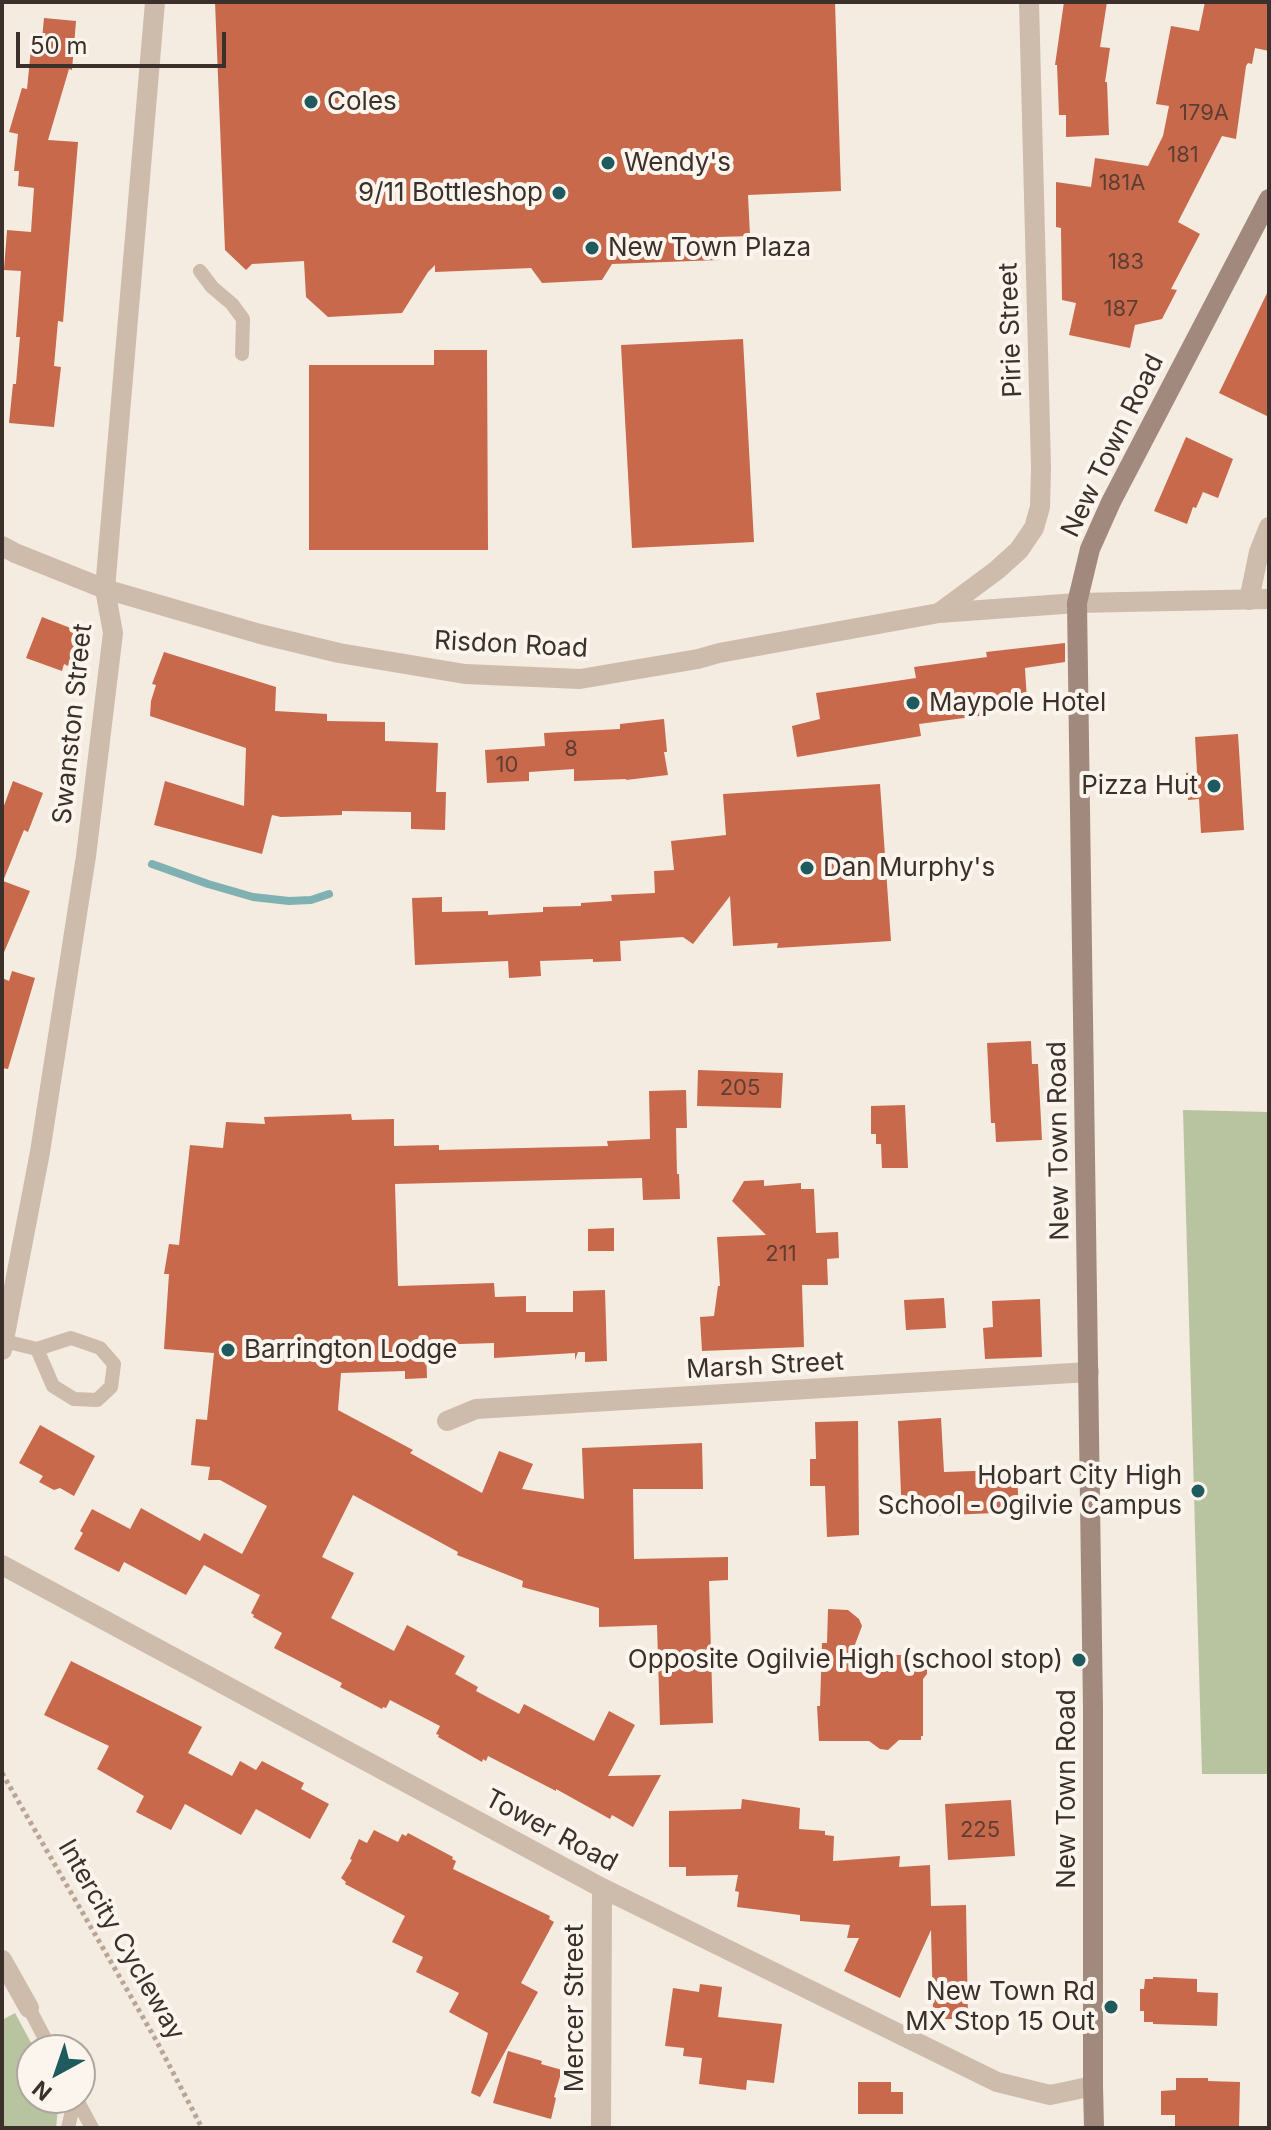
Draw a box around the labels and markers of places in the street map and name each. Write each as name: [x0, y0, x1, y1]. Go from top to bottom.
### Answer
place label: Coles: [327, 86, 397, 118]
marker: Coles: [302, 93, 320, 111]
place label: Wendy's: [624, 147, 731, 179]
marker: Wendy's: [599, 154, 617, 172]
place label: 9/11 Bottleshop: [358, 177, 543, 209]
marker: 9/11 Bottleshop: [550, 184, 568, 202]
place label: New Town Plaza: [608, 232, 811, 264]
marker: New Town Plaza: [583, 239, 601, 257]
place label: Maypole Hotel: [929, 687, 1106, 719]
marker: Maypole Hotel: [904, 694, 922, 712]
place label: Pizza Hut: [1081, 770, 1198, 802]
marker: Pizza Hut: [1205, 777, 1223, 795]
place label: Dan Murphy's: [823, 852, 995, 884]
marker: Dan Murphy's: [798, 859, 816, 877]
place label: Barrington Lodge: [244, 1334, 457, 1366]
marker: Barrington Lodge: [219, 1341, 237, 1359]
place label: Hobart City High School - Ogilvie Campus: [878, 1460, 1182, 1522]
marker: Hobart City High School - Ogilvie Campus: [1189, 1482, 1207, 1500]
place label: Opposite Ogilvie High (school stop): [628, 1644, 1063, 1676]
marker: Opposite Ogilvie High (school stop): [1070, 1651, 1088, 1669]
place label: New Town Rd MX Stop 15 Out: [905, 1976, 1095, 2038]
marker: New Town Rd MX Stop 15 Out: [1102, 1998, 1120, 2016]

